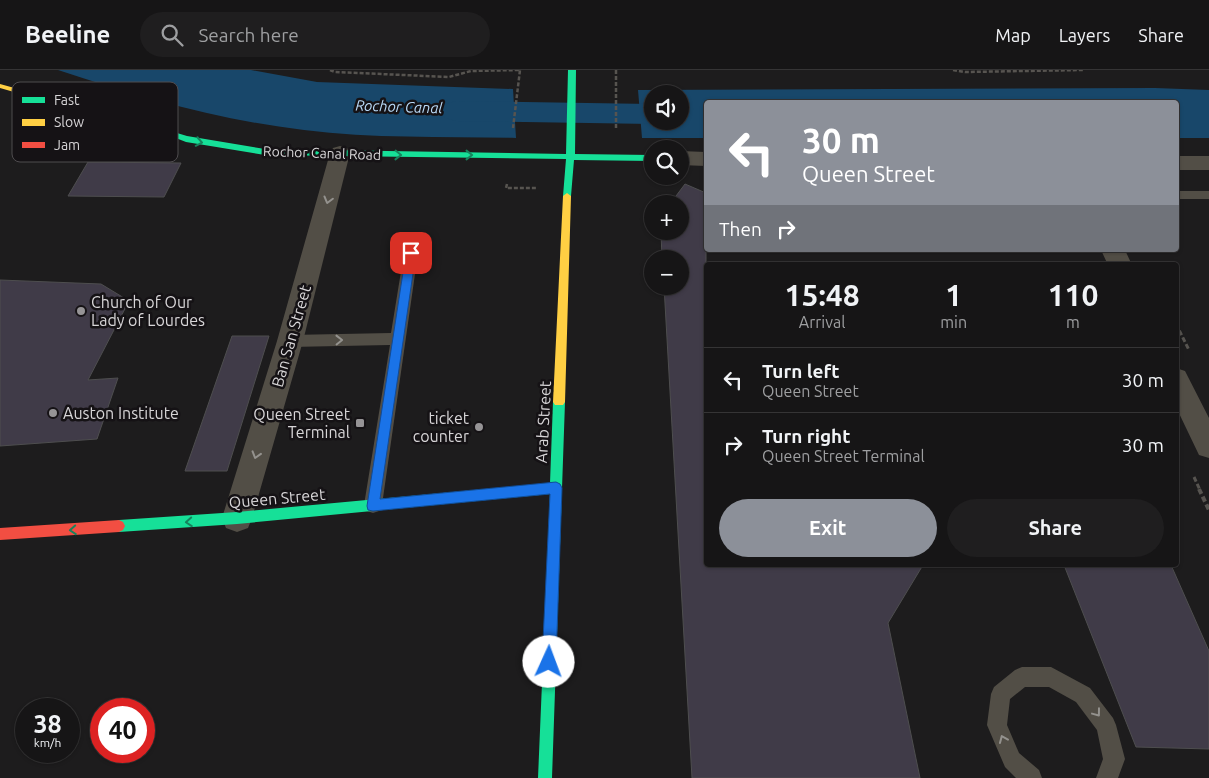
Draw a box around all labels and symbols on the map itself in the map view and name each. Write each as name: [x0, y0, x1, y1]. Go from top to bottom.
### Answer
legend: [12, 82, 178, 162]
text: Fast: [54, 92, 80, 108]
water label: Rochor Canal: [355, 96, 444, 117]
text: Slow: [54, 114, 84, 130]
one-way arrow: [194, 136, 203, 146]
text: Jam: [54, 137, 80, 153]
street label: Rochor Canal Road: [263, 143, 381, 163]
one-way arrow: [394, 149, 402, 160]
one-way arrow: [465, 150, 473, 160]
one-way arrow: [323, 196, 334, 205]
pin: [390, 232, 432, 274]
street label: Ban San Street: [268, 282, 314, 389]
place label: Church of Our Lady of Lourdes: [91, 293, 205, 329]
marker: Church of Our Lady of Lourdes: [75, 305, 87, 317]
one-way arrow: [335, 335, 343, 346]
street label: Arab Street: [532, 380, 554, 464]
place label: Auston Institute: [63, 404, 179, 422]
place label: Queen Street Terminal: [253, 405, 351, 441]
marker: Auston Institute: [47, 407, 59, 419]
place label: ticket counter: [413, 409, 470, 445]
marker: Queen Street Terminal: [354, 417, 366, 429]
marker: ticket counter: [473, 421, 485, 433]
one-way arrow: [251, 451, 261, 459]
street label: Queen Street: [228, 485, 327, 511]
one-way arrow: [184, 516, 192, 527]
one-way arrow: [68, 524, 76, 535]
position arrow: [522, 635, 574, 687]
speed limit sign: 40: [90, 698, 155, 763]
one-way arrow: [1091, 707, 1100, 717]
one-way arrow: [999, 736, 1009, 744]

